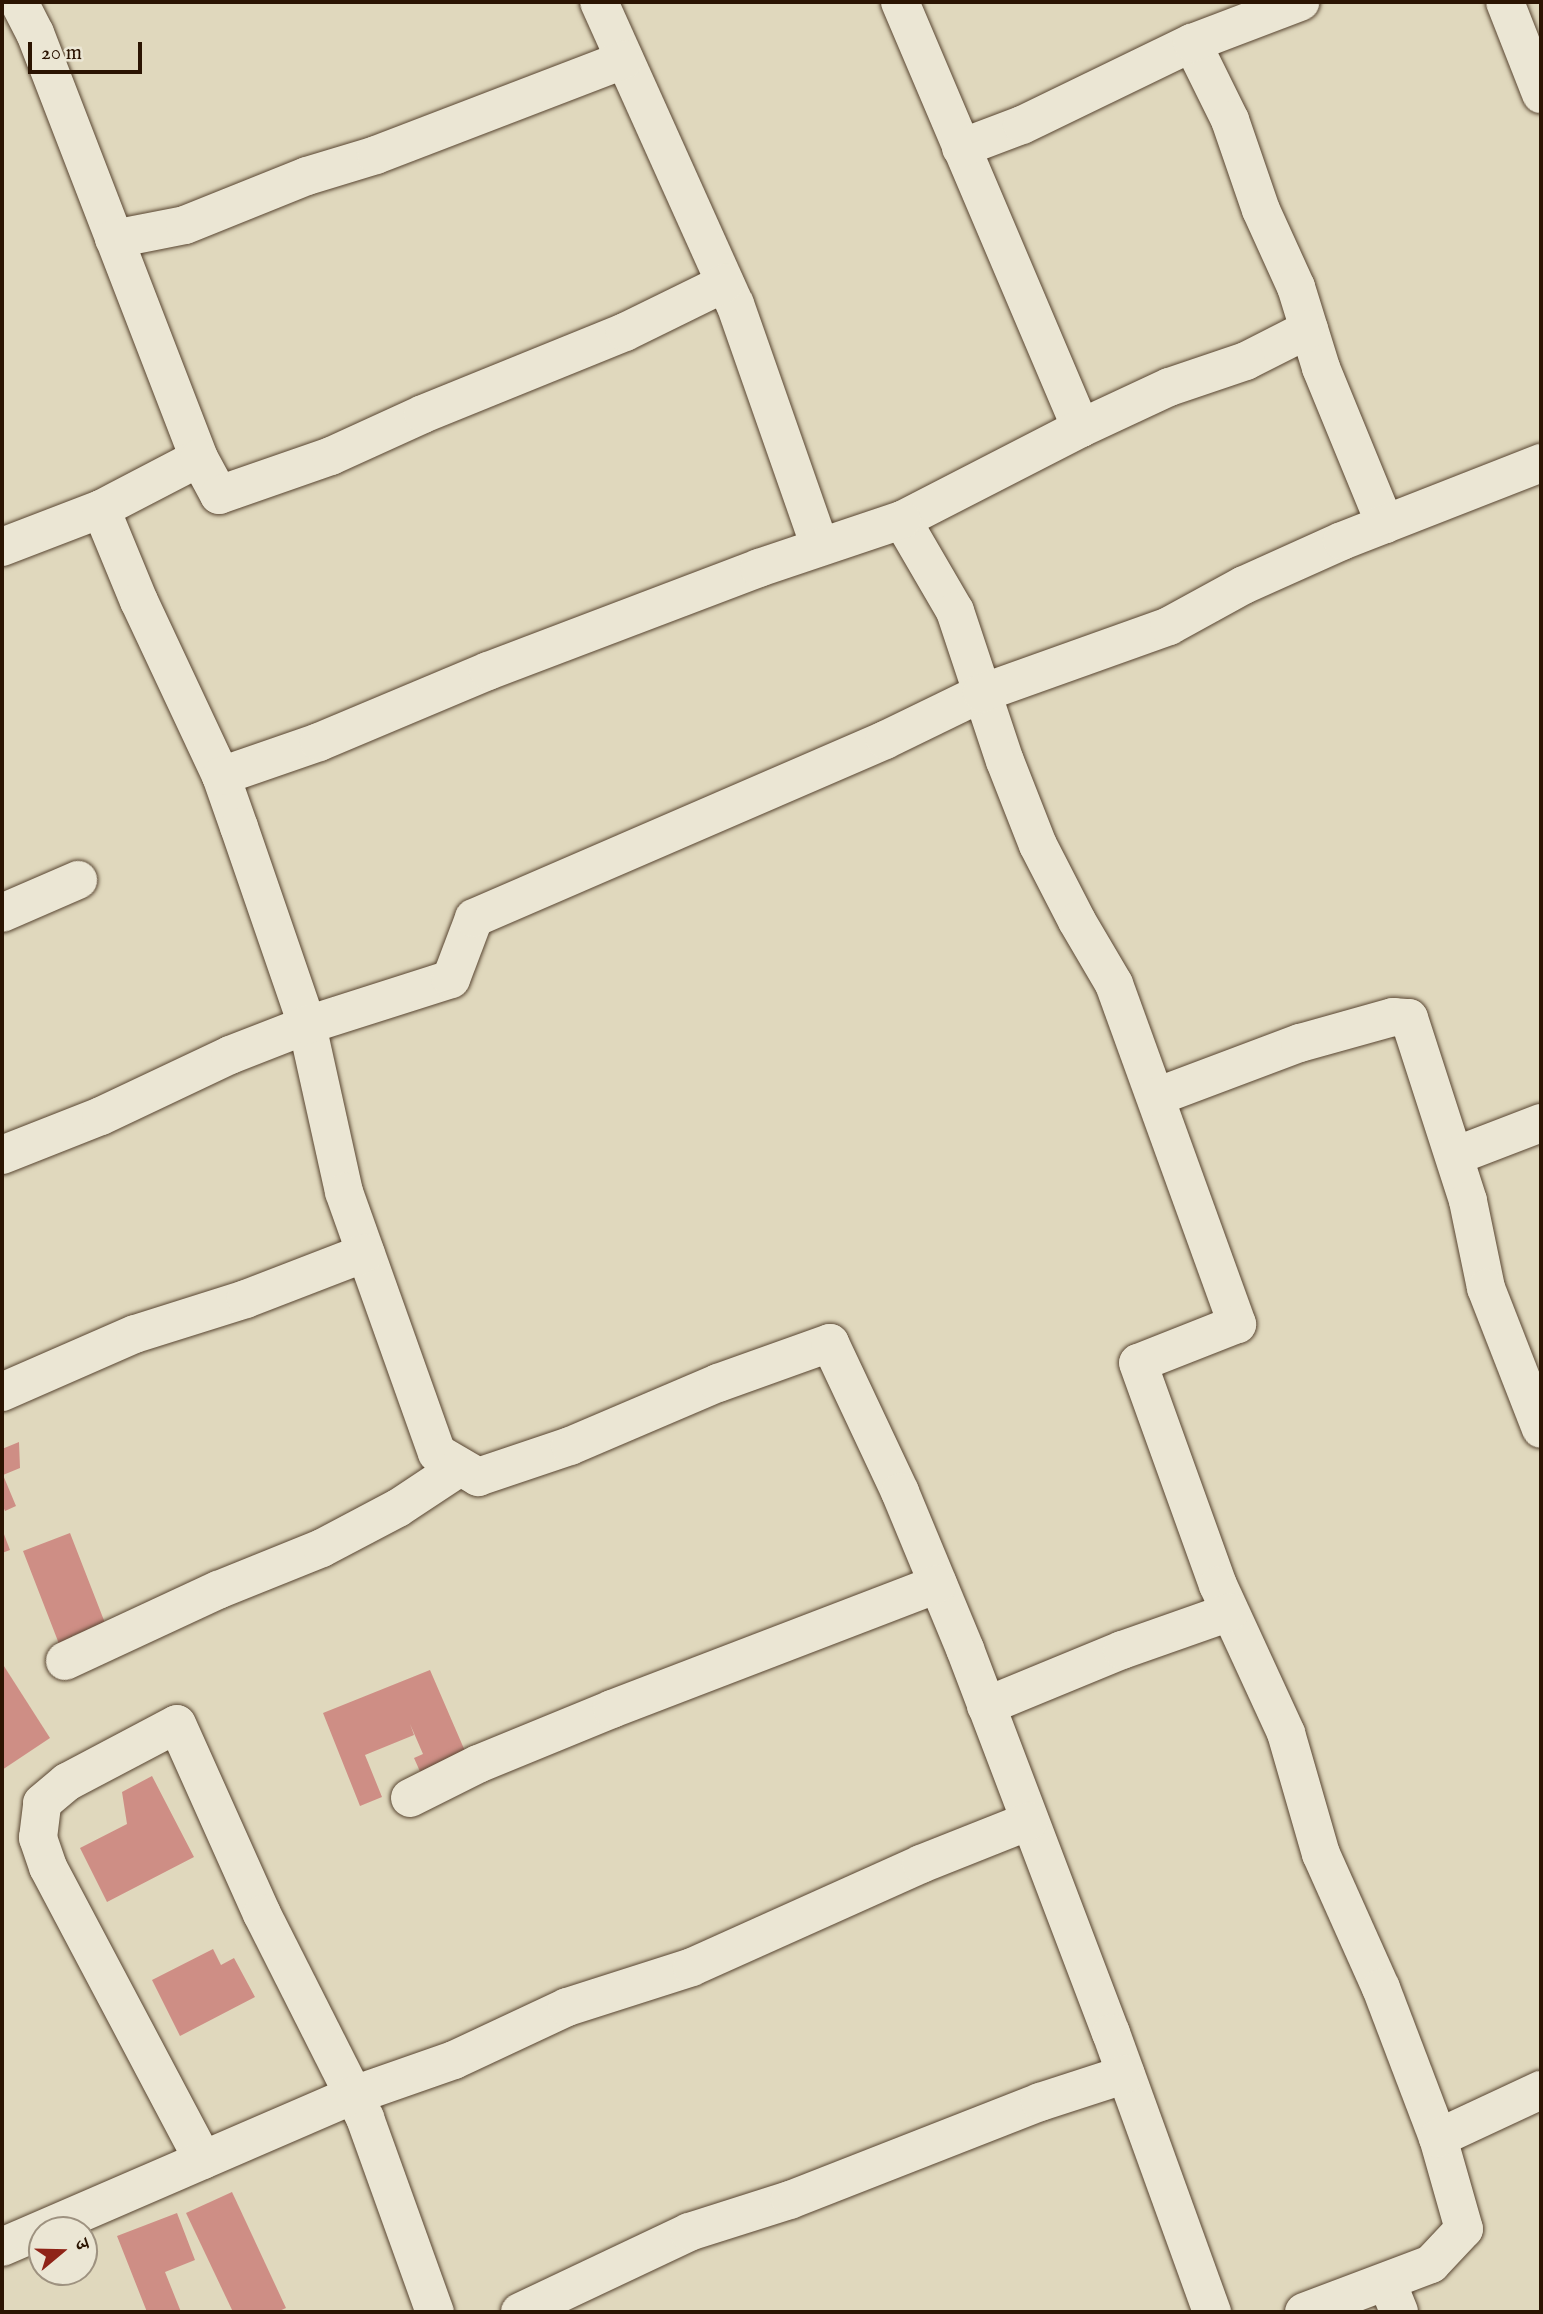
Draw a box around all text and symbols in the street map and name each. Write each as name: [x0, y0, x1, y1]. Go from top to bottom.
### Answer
scale bar: [32, 28, 145, 72]
text: 20 m: [41, 40, 82, 67]
north arrow: [28, 2216, 98, 2286]
text: उ: [68, 2236, 94, 2253]

